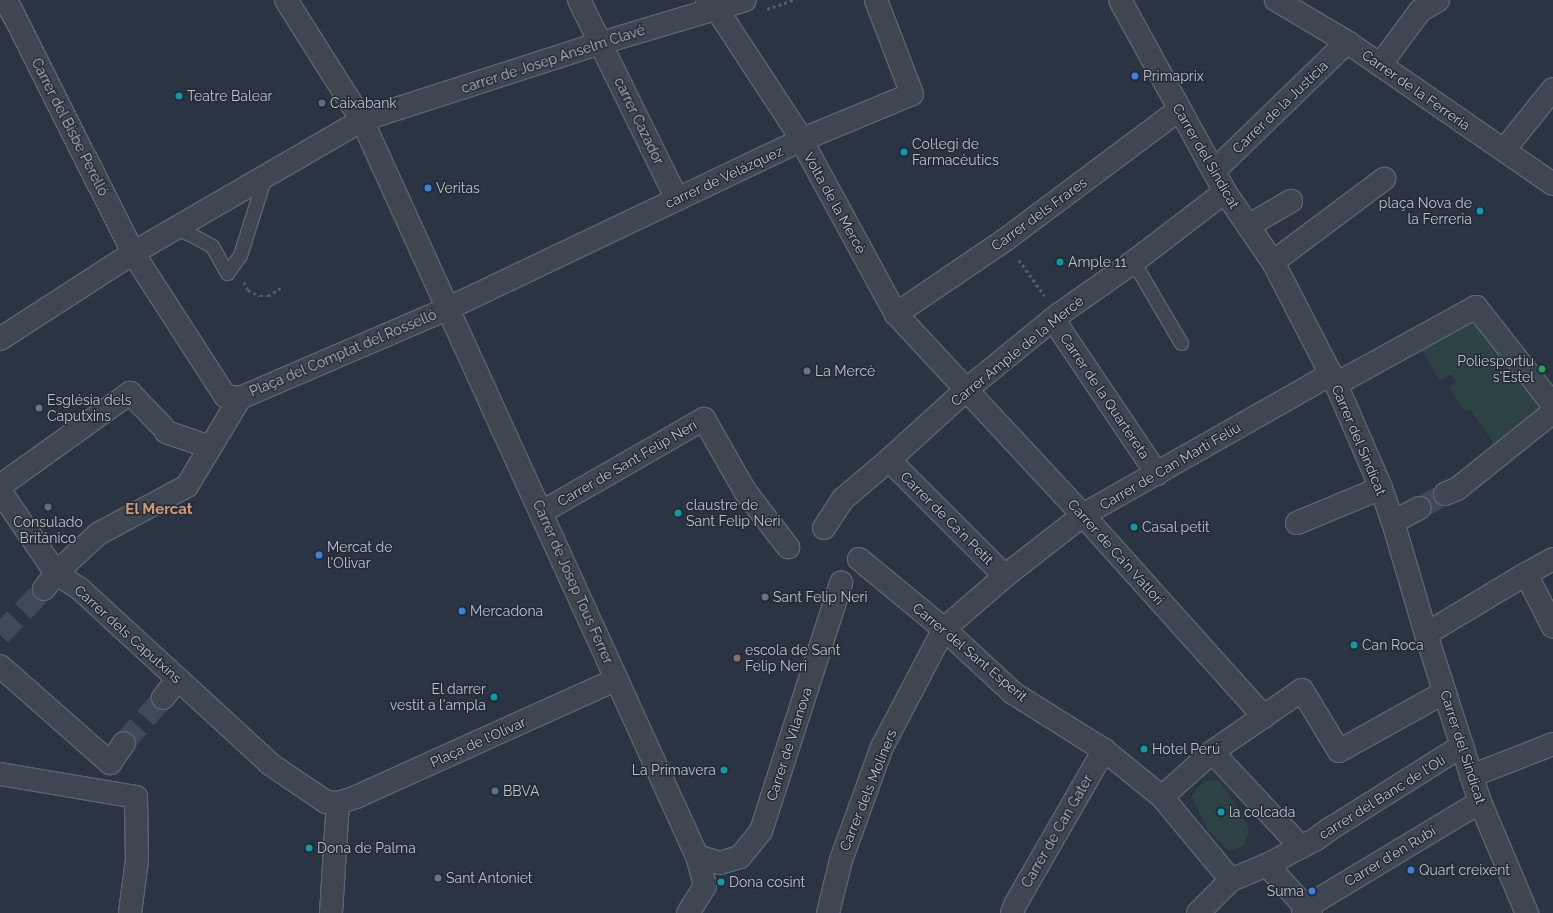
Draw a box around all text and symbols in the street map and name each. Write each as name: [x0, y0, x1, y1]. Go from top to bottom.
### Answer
street label: carrer de Josep Anselm Clavé: [458, 21, 648, 97]
street label: Carrer de la Ferreria: [1359, 46, 1473, 134]
street label: Carrer del Bisbe Perelló: [28, 55, 112, 199]
street label: Carrer de la Justícia: [1229, 57, 1331, 157]
place label: Primaprix: [1143, 68, 1204, 84]
marker: Primaprix: [1130, 71, 1140, 81]
street label: carrer Cazador: [611, 74, 667, 168]
place label: Teatre Balear: [187, 88, 272, 104]
marker: Teatre Balear: [174, 91, 184, 101]
place label: Caixabank: [330, 95, 397, 111]
marker: Caixabank: [317, 98, 327, 108]
street label: Carrer del Sindicat: [1169, 100, 1243, 212]
place label: Col·legi de Farmacèutics: [912, 136, 999, 168]
street label: carrer de Velázquez: [662, 142, 786, 212]
marker: Col·legi de Farmacèutics: [899, 147, 909, 157]
street label: Volta de la Mercè: [800, 150, 870, 256]
street label: Carrer dels Frares: [988, 174, 1090, 254]
place label: Veritas: [436, 180, 480, 196]
marker: Veritas: [423, 183, 433, 193]
place label: plaça Nova de la Ferreria: [1379, 195, 1472, 228]
marker: plaça Nova de la Ferreria: [1475, 206, 1485, 216]
place label: Ample 11: [1068, 254, 1127, 270]
marker: Ample 11: [1055, 257, 1065, 267]
street label: Carrer Ample de la Mercè: [947, 292, 1087, 410]
street label: Plaça del Comptat del Rosselló: [247, 306, 439, 400]
street label: Carrer de la Quartereta: [1057, 330, 1153, 462]
place label: Poliesportiu s'Estel: [1457, 353, 1534, 386]
place label: La Mercè: [815, 363, 875, 379]
marker: Poliesportiu s'Estel: [1537, 364, 1547, 374]
marker: La Mercè: [802, 366, 812, 376]
street label: Carrer del Sindicat: [1328, 382, 1390, 498]
place label: Església dels Caputxins: [47, 392, 131, 424]
marker: Església dels Caputxins: [34, 403, 44, 413]
street label: Carrer de Sant Felip Neri: [554, 416, 700, 510]
street label: Carrer de Can Martí Feliu: [1096, 419, 1244, 513]
street label: Carrer de Ca'n Petit: [897, 468, 997, 568]
street label: Carrer de Ca'n Vatlori: [1064, 496, 1168, 608]
street label: Carrer de Josep Tous Ferrer: [529, 497, 617, 667]
place label: claustre de Sant Felip Neri: [686, 497, 780, 530]
district label: El Mercat: [125, 501, 193, 519]
marker: Consulado Británico: [43, 502, 53, 512]
marker: claustre de Sant Felip Neri: [673, 508, 683, 518]
place label: Consulado Británico: [13, 514, 83, 546]
place label: Casal petit: [1142, 519, 1210, 535]
marker: Casal petit: [1129, 522, 1139, 532]
place label: Mercat de l'Olivar: [327, 539, 393, 572]
marker: Mercat de l'Olivar: [314, 550, 324, 560]
street label: Carrer dels Caputxins: [71, 581, 185, 687]
place label: Sant Felip Neri: [773, 589, 867, 605]
marker: Sant Felip Neri: [760, 592, 770, 602]
street label: Carrer del Sant Esperit: [909, 599, 1031, 705]
place label: Mercadona: [470, 603, 543, 619]
marker: Mercadona: [457, 606, 467, 616]
place label: Can Roca: [1362, 637, 1424, 653]
marker: Can Roca: [1349, 640, 1359, 650]
place label: escola de Sant Felip Neri: [745, 642, 840, 674]
marker: escola de Sant Felip Neri: [732, 653, 742, 663]
place label: El darrer vestit a l'ampla: [390, 681, 486, 714]
street label: Carrer de Vilanova: [763, 685, 815, 803]
street label: Carrer del Sindicat: [1437, 688, 1489, 806]
marker: El darrer vestit a l'ampla: [489, 692, 499, 702]
street label: Plaça de l'Olivar: [427, 713, 529, 771]
street label: Carrer dels Moliners: [836, 727, 900, 853]
place label: Hotel Perú: [1152, 741, 1221, 757]
marker: Hotel Perú: [1139, 744, 1149, 754]
street label: carrer del Banc de l'Oli: [1315, 751, 1449, 843]
place label: La Primavera: [632, 762, 716, 778]
marker: La Primavera: [719, 765, 729, 775]
street label: Carrer de Can Gater: [1018, 771, 1096, 891]
place label: BBVA: [503, 783, 540, 799]
marker: BBVA: [490, 786, 500, 796]
place label: la colcada: [1229, 804, 1295, 820]
marker: la colcada: [1216, 807, 1226, 817]
street label: Carrer d'en Rubí: [1341, 822, 1439, 890]
place label: Dona de Palma: [317, 840, 416, 856]
marker: Dona de Palma: [304, 843, 314, 853]
place label: Quart creixent: [1419, 862, 1510, 878]
marker: Quart creixent: [1406, 865, 1416, 875]
place label: Sant Antoniet: [446, 870, 533, 886]
marker: Sant Antoniet: [433, 873, 443, 883]
place label: Dona cosint: [729, 874, 805, 890]
marker: Dona cosint: [716, 877, 726, 887]
place label: Suma: [1267, 883, 1304, 899]
marker: Suma: [1307, 886, 1317, 896]

